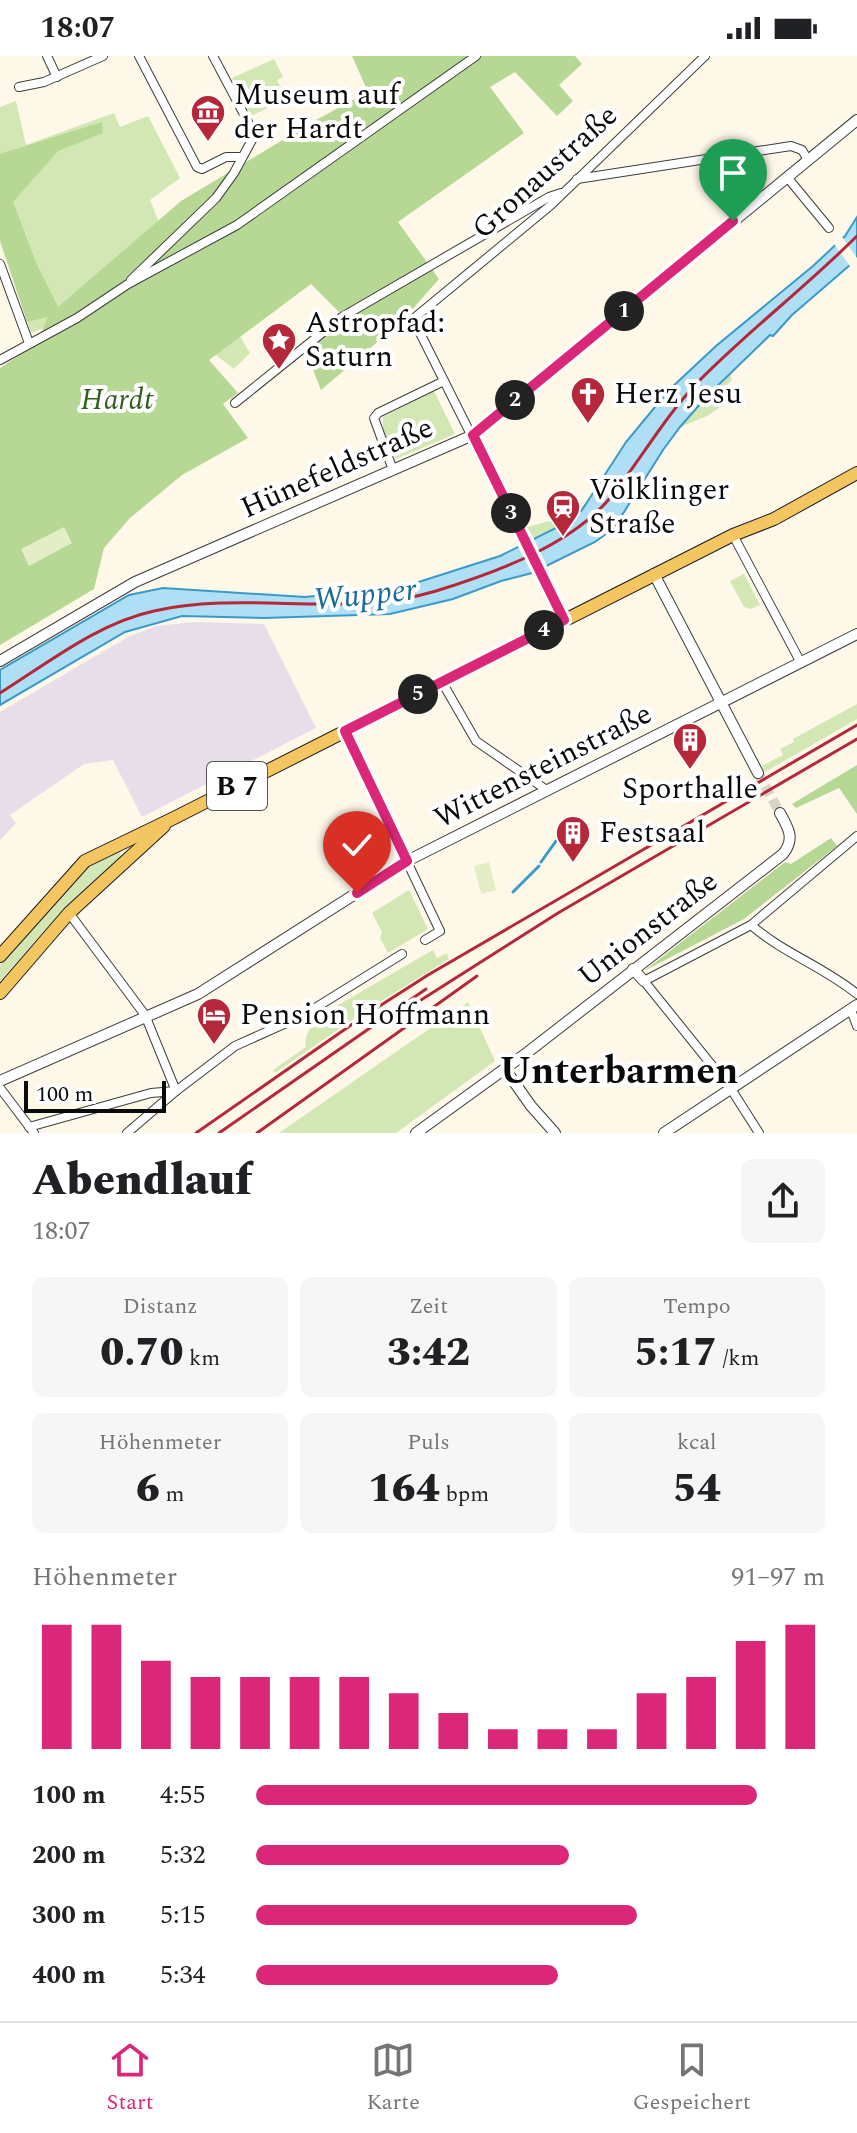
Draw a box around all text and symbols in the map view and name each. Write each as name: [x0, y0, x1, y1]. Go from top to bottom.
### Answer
text: 18:07: [40, 5, 115, 51]
place label: Museum auf der Hardt: [234, 72, 402, 152]
museum icon: Museum auf der Hardt: [189, 93, 227, 143]
street label: Gronaustraße: [462, 94, 628, 250]
pin: [699, 139, 767, 221]
icon: arrive: [711, 151, 755, 195]
pin: 1: [604, 291, 644, 331]
text: 1: [618, 294, 630, 327]
place label: Astropfad: Saturn: [305, 300, 445, 380]
place icon: Astropfad: Saturn: [260, 321, 298, 371]
place label: Herz Jesu: [614, 371, 742, 417]
church icon: Herz Jesu: [569, 375, 607, 425]
park label: Hardt: [81, 377, 154, 423]
pin: 2: [495, 380, 535, 420]
text: 2: [509, 383, 521, 416]
street label: Hünefeldstraße: [233, 405, 441, 531]
place label: Völklinger Straße: [589, 467, 729, 547]
station icon: Völklinger Straße: [544, 488, 582, 538]
pin: 3: [491, 493, 531, 533]
text: 3: [505, 496, 517, 529]
water label: Wupper: [311, 565, 420, 625]
pin: 4: [524, 610, 564, 650]
text: 4: [538, 613, 550, 646]
pin: 5: [398, 674, 438, 714]
text: 5: [412, 677, 424, 710]
street label: Wittensteinstraße: [426, 691, 660, 841]
building icon: Sporthalle: [671, 721, 709, 771]
road number: B 7: [207, 762, 267, 810]
place label: Sporthalle: [622, 766, 758, 812]
place label: Festsaal: [599, 810, 705, 856]
pin: [323, 811, 391, 893]
building icon: Festsaal: [554, 814, 592, 864]
icon: check: [335, 823, 379, 867]
street label: Unionstraße: [568, 859, 728, 999]
place label: Pension Hoffmann: [240, 992, 490, 1038]
hotel icon: Pension Hoffmann: [195, 996, 233, 1046]
district label: Unterbarmen: [500, 1043, 738, 1101]
scale bar: [24, 1077, 166, 1113]
text: 100 m: [36, 1078, 93, 1111]
text: Abendlauf: [32, 1147, 252, 1214]
button: share: [741, 1159, 825, 1243]
text: 18:07: [32, 1211, 91, 1251]
text: Distanz: [123, 1290, 198, 1323]
text: Zeit: [409, 1290, 448, 1323]
text: Tempo: [663, 1290, 731, 1323]
text: 0.70: [100, 1323, 183, 1384]
text: 3:42: [387, 1323, 470, 1384]
text: 5:17: [634, 1323, 717, 1384]
text: km: [183, 1342, 220, 1375]
text: /km: [717, 1342, 760, 1375]
text: Höhenmeter: [99, 1426, 222, 1459]
text: Puls: [407, 1426, 450, 1459]
text: kcal: [677, 1426, 717, 1459]
text: 6: [136, 1459, 160, 1520]
text: 164: [368, 1459, 440, 1520]
text: 54: [673, 1459, 721, 1520]
text: m: [160, 1478, 184, 1511]
text: bpm: [440, 1478, 489, 1511]
text: Höhenmeter: [32, 1557, 177, 1597]
text: 91–97 m: [731, 1557, 825, 1597]
text: 100 m: [32, 1775, 106, 1815]
text: 4:55: [160, 1775, 206, 1815]
text: 200 m: [32, 1835, 106, 1875]
text: 5:32: [160, 1835, 206, 1875]
text: 300 m: [32, 1895, 106, 1935]
text: 5:15: [160, 1895, 206, 1935]
text: 400 m: [32, 1955, 106, 1995]
text: 5:34: [160, 1955, 206, 1995]
tab: Start: [107, 2038, 153, 2119]
tab: Karte: [366, 2038, 420, 2119]
tab: Gespeichert: [633, 2038, 750, 2119]

